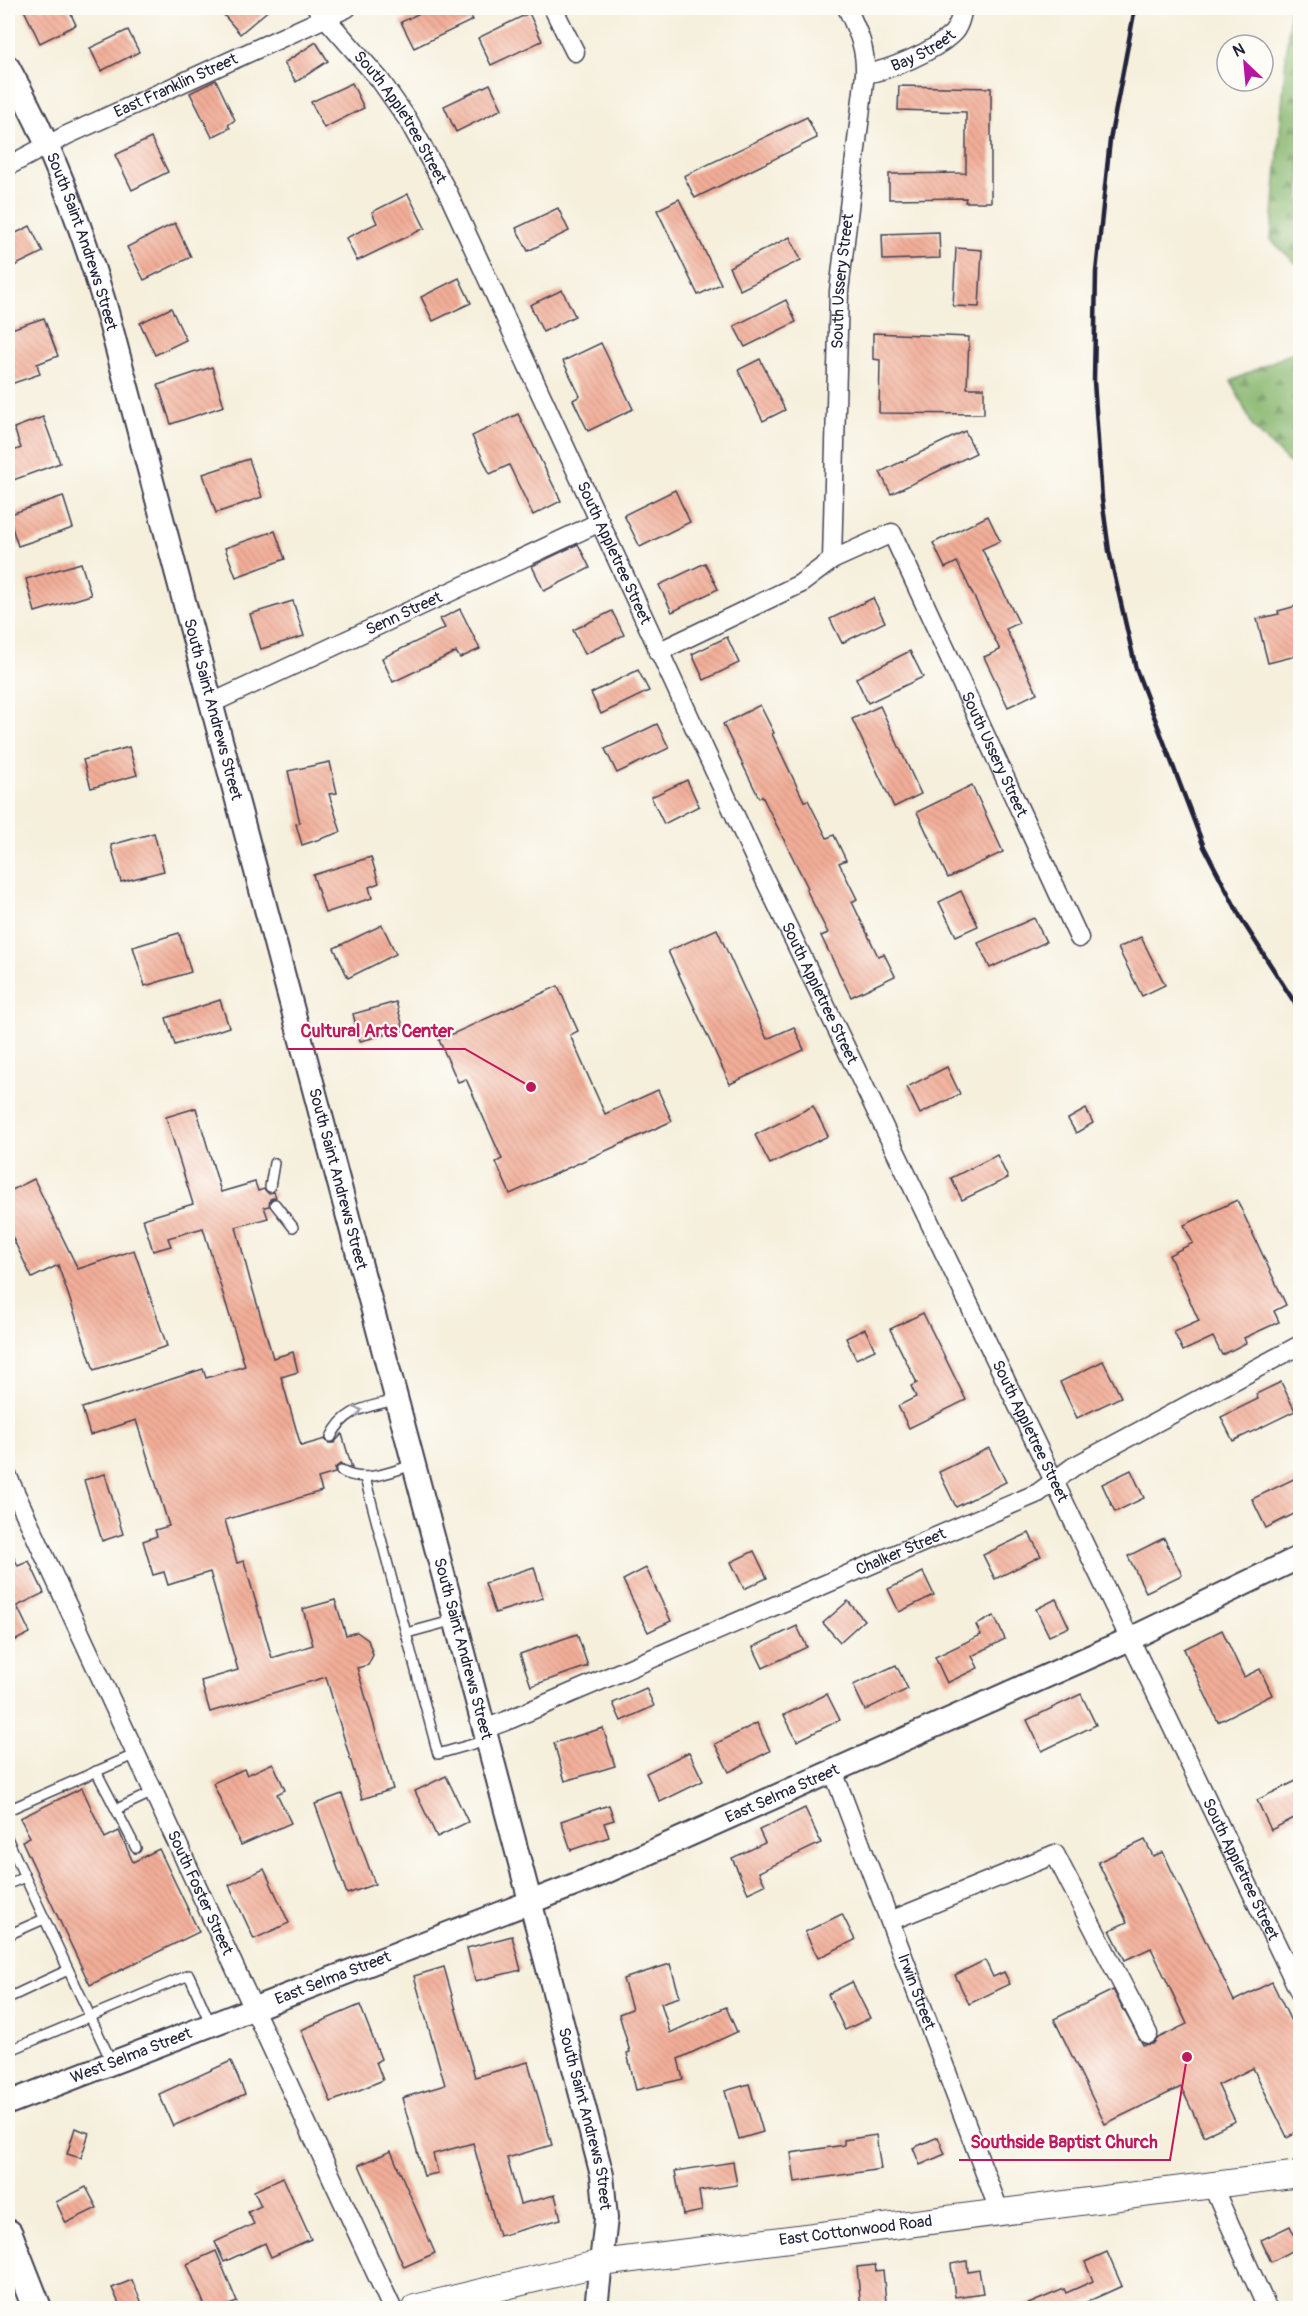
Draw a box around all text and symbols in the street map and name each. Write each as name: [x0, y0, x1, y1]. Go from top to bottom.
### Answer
street label: Bay Street: [888, 25, 960, 76]
north arrow: [1215, 33, 1275, 93]
text: N: [1230, 39, 1248, 62]
street label: South Appletree Street: [349, 47, 451, 188]
street label: East Franklin Street: [111, 49, 241, 122]
street label: South Saint Andrews Street: [42, 149, 122, 333]
street label: South Ussery Street: [827, 212, 858, 349]
street label: South Appletree Street: [572, 478, 656, 628]
street label: Senn Street: [363, 587, 446, 640]
street label: South Saint Andrews Street: [179, 616, 247, 803]
street label: South Ussery Street: [957, 689, 1032, 821]
street label: South Appletree Street: [777, 919, 862, 1068]
callout: Cultural Arts Center: [288, 1013, 465, 1049]
text: Cultural Arts Center: [300, 1020, 454, 1043]
street label: South Saint Andrews Street: [304, 1086, 372, 1273]
street label: South Appletree Street: [987, 1357, 1073, 1506]
one-way arrow: [352, 1406, 363, 1418]
street label: Chalker Street: [853, 1523, 949, 1580]
street label: South Saint Andrews Street: [429, 1556, 497, 1742]
street label: East Selma Street: [722, 1759, 843, 1828]
street label: South Appletree Street: [1198, 1795, 1283, 1944]
street label: South Foster Street: [163, 1827, 238, 1959]
street label: East Selma Street: [272, 1946, 394, 2009]
street label: Irwin Street: [893, 1951, 940, 2033]
street label: West Selma Street: [68, 2023, 195, 2088]
street label: South Saint Andrews Street: [554, 2025, 615, 2211]
callout: Southside Baptist Church: [959, 2124, 1170, 2160]
text: Southside Baptist Church: [970, 2131, 1158, 2154]
street label: East Cottonwood Road: [778, 2211, 933, 2250]

